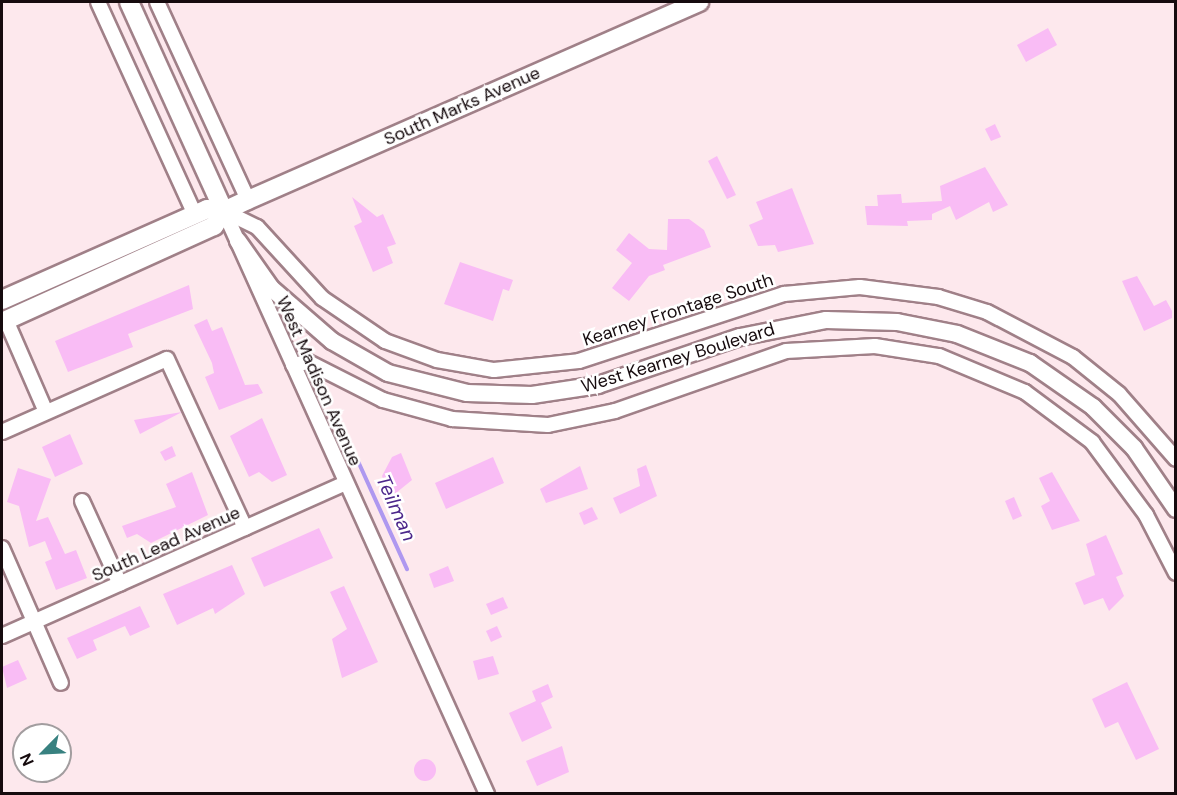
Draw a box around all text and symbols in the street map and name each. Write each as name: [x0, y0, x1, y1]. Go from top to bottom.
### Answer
street label: South Marks Avenue: [381, 62, 543, 150]
street label: Kearney Frontage South: [580, 269, 776, 351]
street label: West Madison Avenue: [272, 293, 366, 469]
street label: West Kearney Boulevard: [579, 318, 777, 398]
water label: Teilman: [371, 471, 421, 545]
street label: South Lead Avenue: [89, 502, 243, 586]
north arrow: [12, 723, 72, 783]
text: N: [15, 750, 39, 769]

